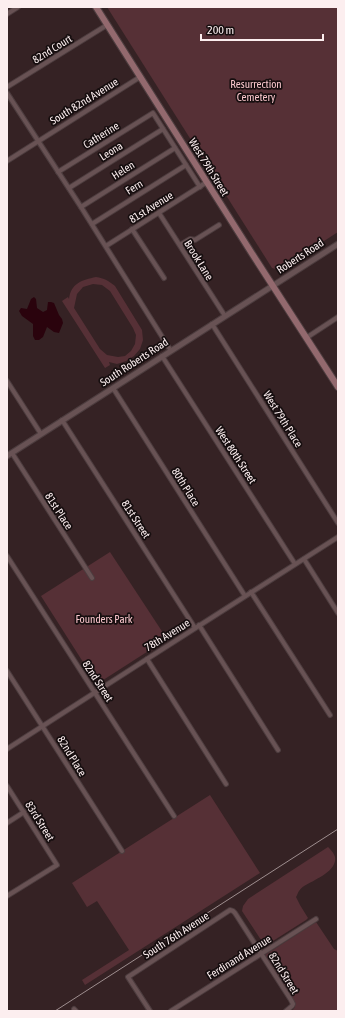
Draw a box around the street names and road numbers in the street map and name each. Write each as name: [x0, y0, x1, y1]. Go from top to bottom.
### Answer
street label: 82nd Court: [30, 32, 74, 66]
street label: South 82nd Avenue: [48, 75, 120, 127]
street label: Catherine: [81, 119, 121, 151]
street label: West 79th Street: [187, 136, 231, 198]
street label: Leona: [97, 139, 125, 163]
street label: Helen: [109, 158, 137, 182]
street label: Fern: [123, 177, 145, 197]
street label: 81st Avenue: [127, 189, 175, 225]
street label: Roberts Road: [274, 236, 326, 276]
street label: Brook Lane: [182, 238, 216, 282]
street label: South Roberts Road: [98, 336, 170, 388]
street label: West 79th Place: [261, 389, 305, 449]
street label: West 80th Street: [213, 424, 259, 486]
street label: 80th Place: [170, 466, 202, 508]
street label: 81st Place: [43, 490, 75, 532]
street label: 81st Street: [119, 498, 153, 540]
street label: 78th Avenue: [142, 616, 192, 654]
street label: 82nd Street: [80, 658, 116, 704]
street label: 82nd Place: [55, 734, 89, 778]
street label: 83rd Street: [23, 799, 57, 843]
street label: South 76th Avenue: [141, 909, 211, 961]
street label: Ferdinand Avenue: [205, 933, 273, 981]
street label: 82nd Street: [267, 950, 301, 996]

